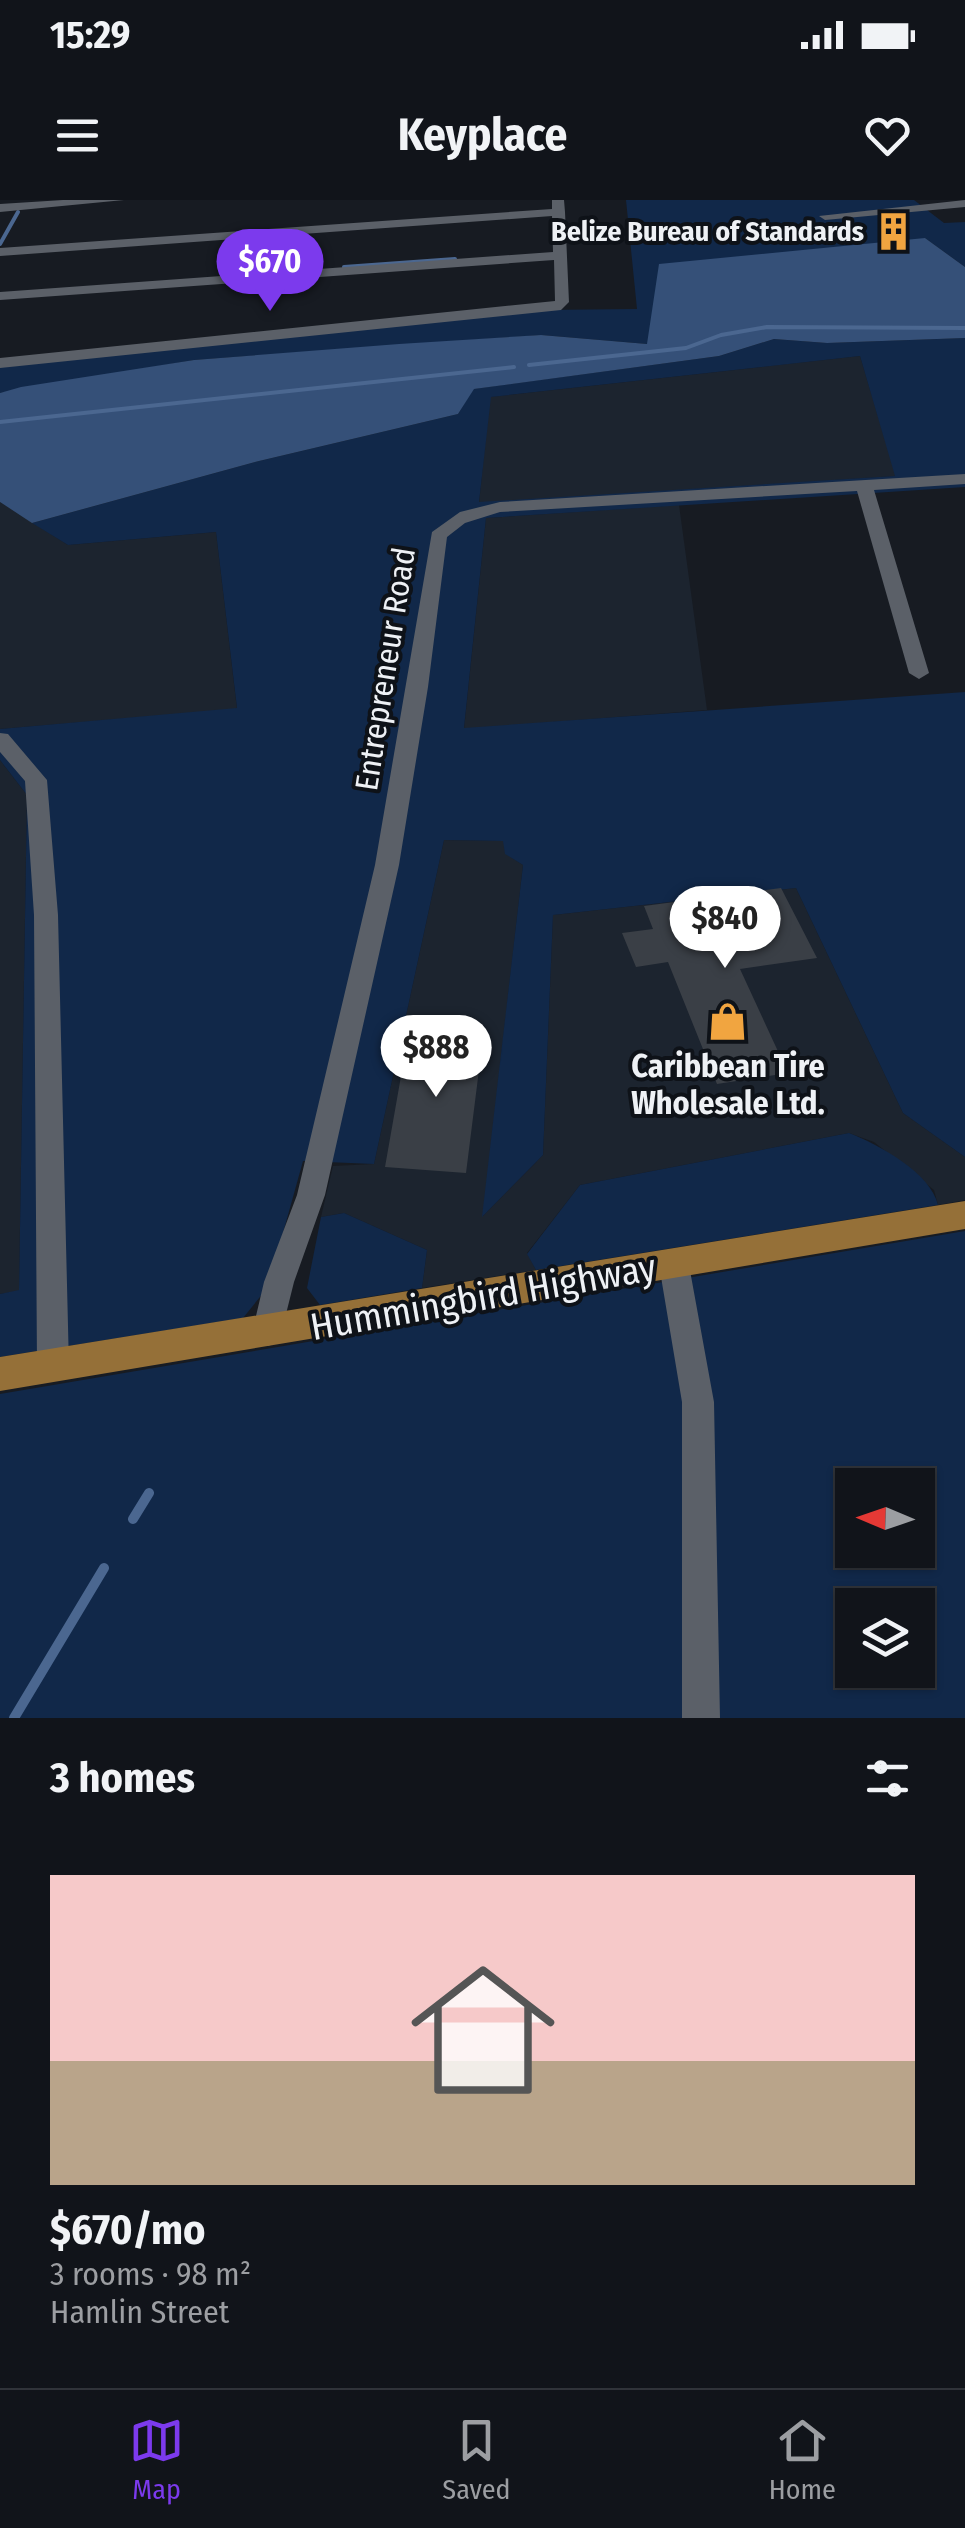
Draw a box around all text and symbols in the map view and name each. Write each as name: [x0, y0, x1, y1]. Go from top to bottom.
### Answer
text: 15:29: [50, 12, 130, 58]
icon: menu: [50, 108, 105, 163]
text: Keyplace: [398, 108, 567, 162]
icon: heart: [860, 108, 915, 163]
building icon: Belize Bureau of Standards: [873, 210, 915, 252]
place label: Belize Bureau of Standards: [551, 215, 864, 248]
pin: $670: [211, 229, 329, 314]
text: $670: [239, 242, 301, 280]
street label: Entrepreneur Road: [347, 545, 423, 793]
pin: $840: [666, 886, 784, 971]
text: $840: [692, 899, 758, 937]
shop icon: Caribbean Tire Wholesale Ltd.: [707, 1000, 749, 1042]
pin: $888: [377, 1015, 495, 1100]
text: $888: [403, 1028, 469, 1066]
place label: Caribbean Tire Wholesale Ltd.: [631, 1047, 825, 1122]
street label: Hummingbird Highway: [307, 1244, 659, 1350]
north arrow: [835, 1468, 935, 1568]
map controls: [835, 1468, 935, 1688]
button: layers: [835, 1588, 935, 1688]
icon: filters: [860, 1751, 915, 1806]
text: 3 homes: [50, 1753, 195, 1803]
icon: home: [393, 1940, 573, 2120]
text: $670/mo: [50, 2205, 205, 2255]
text: 3 rooms · 98 m²: [50, 2255, 251, 2293]
text: Hamlin Street: [50, 2293, 229, 2331]
tab: Map: [129, 2413, 184, 2506]
tab: Saved: [442, 2413, 511, 2506]
tab: Home: [769, 2413, 836, 2506]

